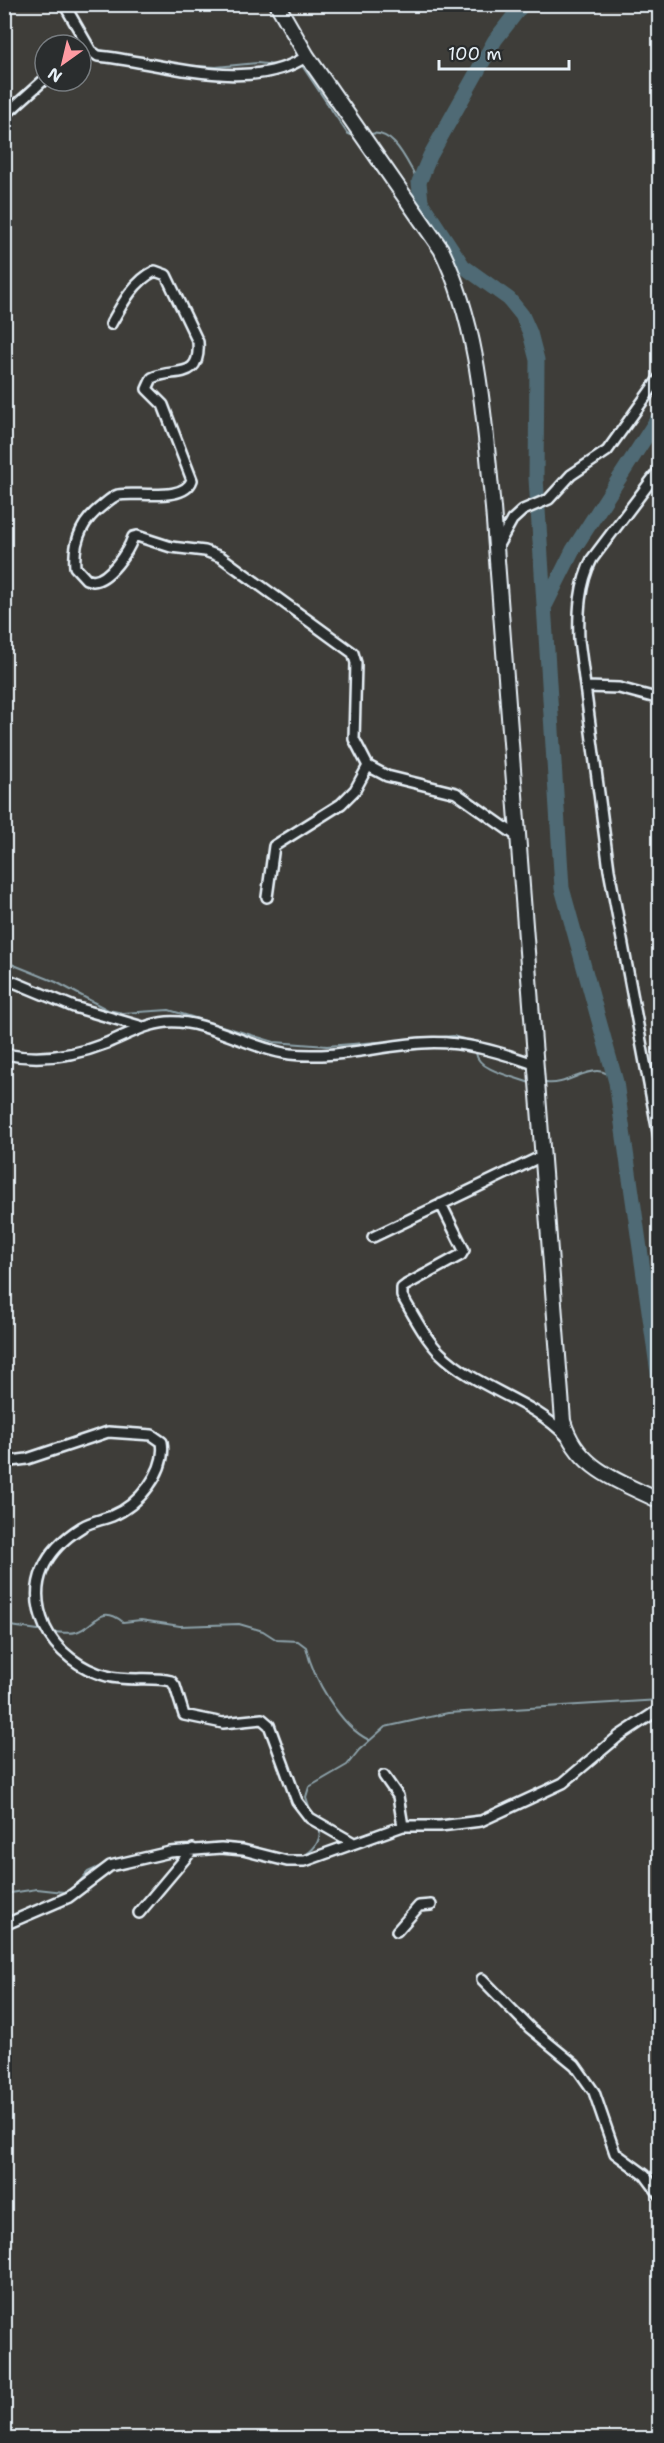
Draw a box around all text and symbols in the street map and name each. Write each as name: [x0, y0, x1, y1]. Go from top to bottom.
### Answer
north arrow: [33, 33, 93, 93]
scale bar: [439, 33, 570, 71]
text: 100 m: [448, 42, 502, 66]
text: N: [44, 63, 66, 87]

